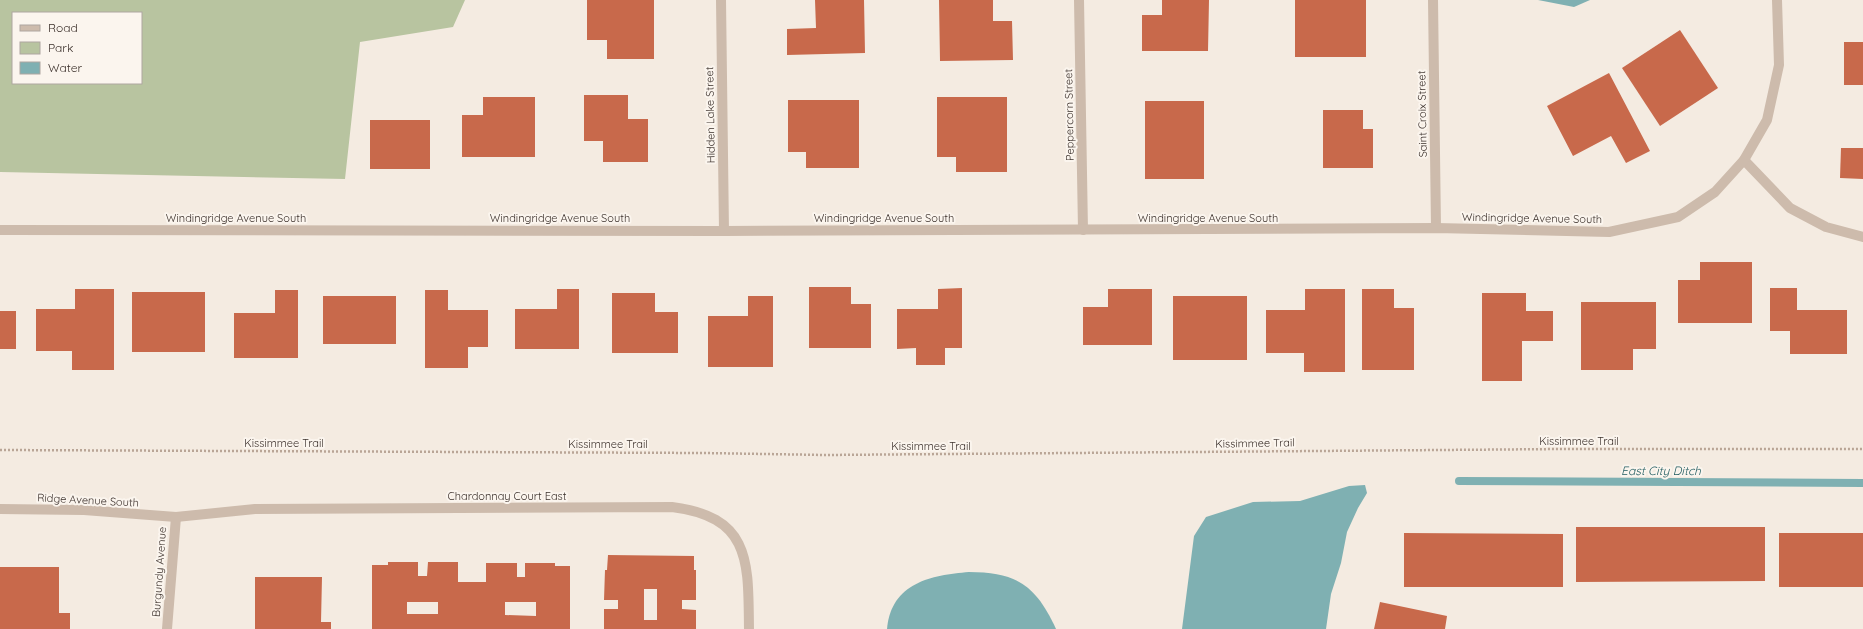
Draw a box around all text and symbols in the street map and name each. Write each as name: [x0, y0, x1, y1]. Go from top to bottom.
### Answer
legend: [12, 12, 142, 84]
text: Road: [48, 20, 78, 35]
text: Park: [48, 40, 73, 55]
text: Water: [48, 60, 83, 75]
street label: Hidden Lake Street: [702, 66, 718, 163]
street label: Peppercorn Street: [1061, 69, 1077, 161]
street label: Saint Croix Street: [1414, 70, 1430, 158]
street label: Windingridge Avenue South: [1462, 210, 1602, 226]
street label: Windingridge Avenue South: [166, 211, 306, 225]
street label: Windingridge Avenue South: [490, 211, 630, 225]
street label: Windingridge Avenue South: [814, 211, 954, 225]
street label: Windingridge Avenue South: [1138, 211, 1278, 225]
street label: Kissimmee Trail: [1539, 434, 1619, 448]
street label: Kissimmee Trail: [1215, 435, 1295, 451]
street label: Kissimmee Trail: [244, 436, 324, 450]
street label: Kissimmee Trail: [568, 437, 648, 451]
street label: Kissimmee Trail: [891, 439, 971, 453]
water label: East City Ditch: [1621, 463, 1701, 478]
street label: Chardonnay Court East: [448, 489, 567, 503]
street label: Ridge Avenue South: [37, 490, 139, 510]
street label: Burgundy Avenue: [149, 526, 169, 618]

